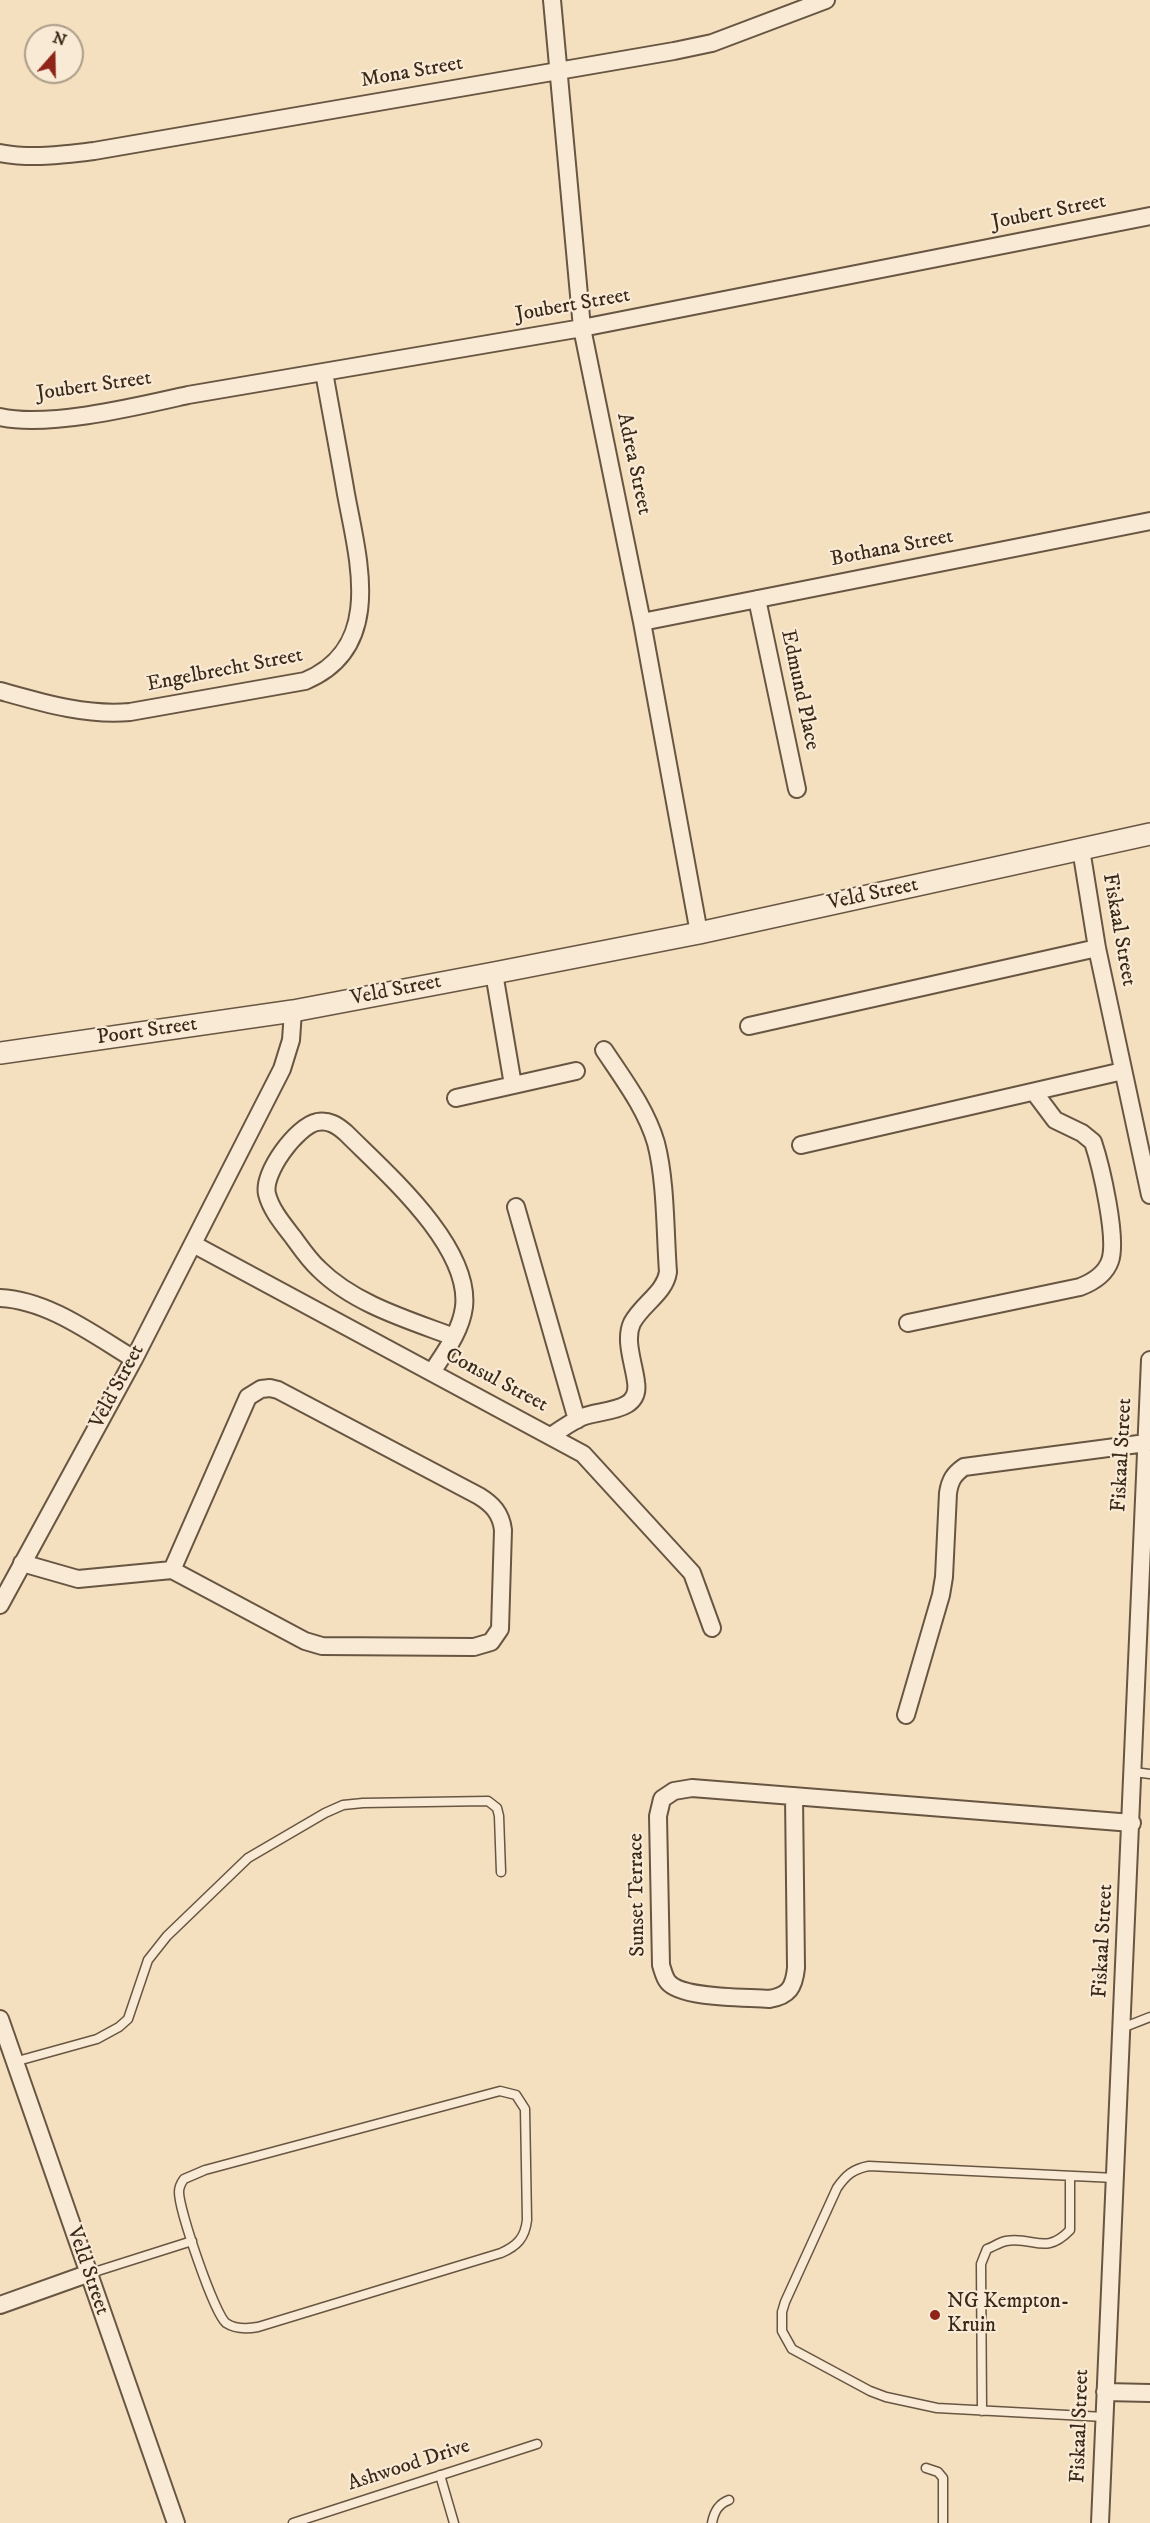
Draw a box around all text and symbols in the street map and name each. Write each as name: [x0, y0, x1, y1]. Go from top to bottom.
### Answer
north arrow: [24, 24, 84, 84]
text: N: [50, 27, 69, 51]
street label: Mona Street: [359, 52, 465, 94]
street label: Joubert Street: [990, 190, 1108, 236]
street label: Joubert Street: [514, 284, 632, 328]
street label: Joubert Street: [35, 366, 153, 408]
street label: Adrea Street: [610, 411, 656, 517]
street label: Bothana Street: [829, 525, 955, 573]
street label: Edmund Place: [774, 628, 824, 752]
street label: Engelbrecht Street: [145, 644, 305, 698]
street label: Fiskaal Street: [1096, 872, 1140, 988]
street label: Veld Street: [825, 873, 921, 917]
street label: Veld Street: [349, 970, 443, 1012]
street label: Poort Street: [95, 1013, 199, 1051]
street label: Veld Street: [85, 1341, 151, 1433]
street label: Consul Street: [440, 1343, 552, 1419]
street label: Fiskaal Street: [1107, 1397, 1139, 1513]
street label: Sunset Terrace: [624, 1833, 652, 1957]
street label: Fiskaal Street: [1088, 1883, 1120, 1999]
street label: Veld Street: [60, 2223, 114, 2319]
place label: NG Kempton- Kruin: [947, 2290, 1069, 2340]
marker: NG Kempton- Kruin: [928, 2308, 942, 2322]
street label: Fiskaal Street: [1066, 2369, 1096, 2483]
street label: Ashwood Drive: [345, 2434, 473, 2498]

